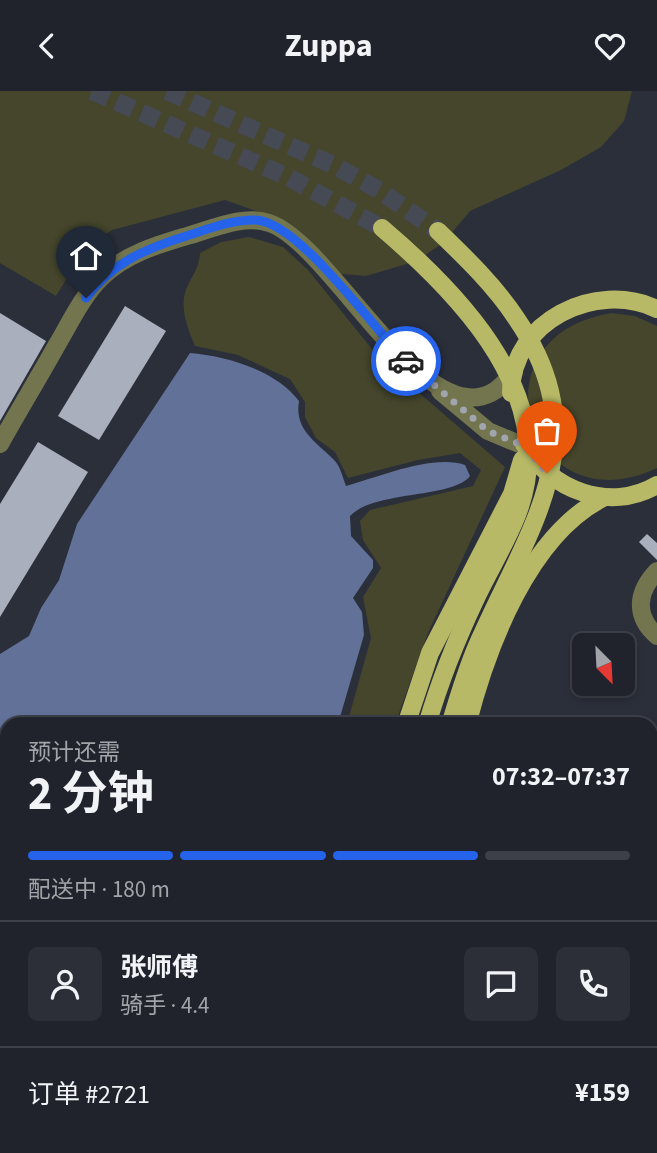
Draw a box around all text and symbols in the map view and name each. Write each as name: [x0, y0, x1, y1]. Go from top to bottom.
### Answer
text: Zuppa: [284, 23, 373, 69]
icon: back: [28, 27, 66, 65]
icon: heart: [591, 27, 629, 65]
pin: [56, 226, 116, 298]
icon: home: [67, 237, 105, 275]
courier: [371, 326, 441, 396]
icon: car: [387, 342, 425, 380]
pin: [517, 401, 577, 473]
icon: bag: [528, 412, 566, 450]
north arrow: [572, 633, 635, 697]
map controls: [572, 633, 635, 696]
text: 预计还需: [28, 736, 120, 769]
text: 07:32–07:37: [492, 758, 630, 795]
text: 2 分钟: [28, 762, 154, 827]
text: 配送中 · 180 m: [28, 873, 170, 906]
button: person: [28, 947, 102, 1021]
button: chat: [464, 947, 538, 1021]
button: phone: [556, 947, 630, 1021]
text: 张师傅: [120, 949, 198, 986]
text: 骑手 · 4.4: [120, 989, 210, 1022]
text: ¥159: [575, 1074, 630, 1111]
text: 订单 #2721: [28, 1076, 150, 1113]

